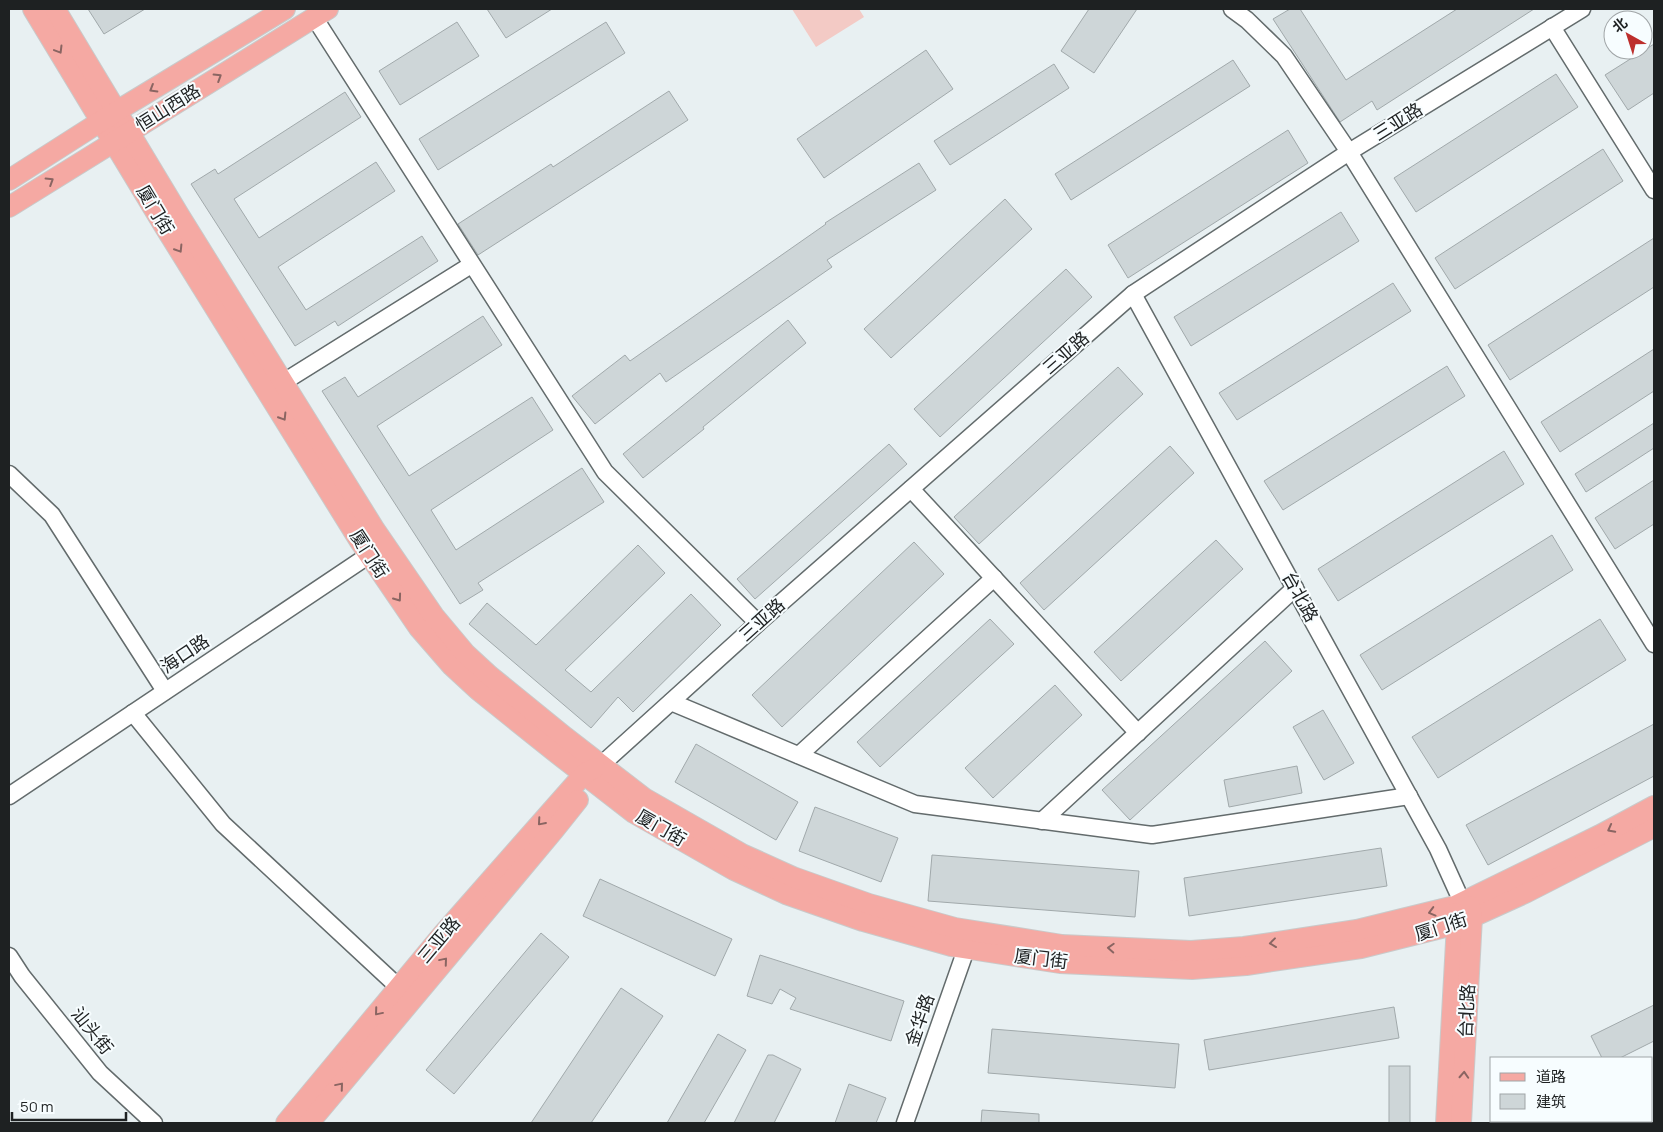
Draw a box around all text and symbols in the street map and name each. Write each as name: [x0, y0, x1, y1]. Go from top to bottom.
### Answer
north arrow: [1603, 10, 1653, 60]
text: 北: [1608, 13, 1631, 36]
one-way arrow: [52, 45, 62, 54]
one-way arrow: [213, 74, 222, 84]
street label: 恒山西路: [131, 78, 204, 136]
one-way arrow: [150, 82, 159, 92]
street label: 三亚路: [1368, 97, 1427, 146]
one-way arrow: [45, 178, 54, 188]
street label: 厦门街: [132, 180, 180, 239]
one-way arrow: [172, 244, 182, 253]
street label: 三亚路: [1037, 325, 1094, 379]
one-way arrow: [277, 411, 287, 420]
street label: 厦门街: [345, 524, 395, 583]
street label: 台北路: [1277, 567, 1324, 626]
street label: 三亚路: [733, 592, 789, 646]
one-way arrow: [392, 593, 401, 602]
street label: 海口路: [155, 628, 214, 678]
street label: 厦门街: [632, 803, 691, 851]
one-way arrow: [538, 817, 547, 826]
one-way arrow: [1608, 823, 1617, 833]
street label: 厦门街: [1411, 906, 1470, 946]
one-way arrow: [1428, 906, 1437, 917]
street label: 三亚路: [412, 911, 465, 968]
one-way arrow: [1269, 937, 1277, 948]
one-way arrow: [1107, 942, 1115, 953]
street label: 厦门街: [1013, 943, 1069, 973]
one-way arrow: [439, 958, 448, 967]
street label: 台北路: [1453, 983, 1479, 1039]
street label: 金华路: [899, 990, 939, 1049]
street label: 汕头街: [66, 1002, 119, 1059]
one-way arrow: [376, 1006, 384, 1015]
legend: [1490, 1057, 1653, 1122]
text: 道路: [1536, 1066, 1566, 1087]
one-way arrow: [1458, 1070, 1469, 1078]
one-way arrow: [334, 1083, 343, 1092]
scale bar: [12, 1090, 126, 1122]
text: 建筑: [1536, 1091, 1566, 1112]
text: 50 m: [20, 1096, 54, 1117]

